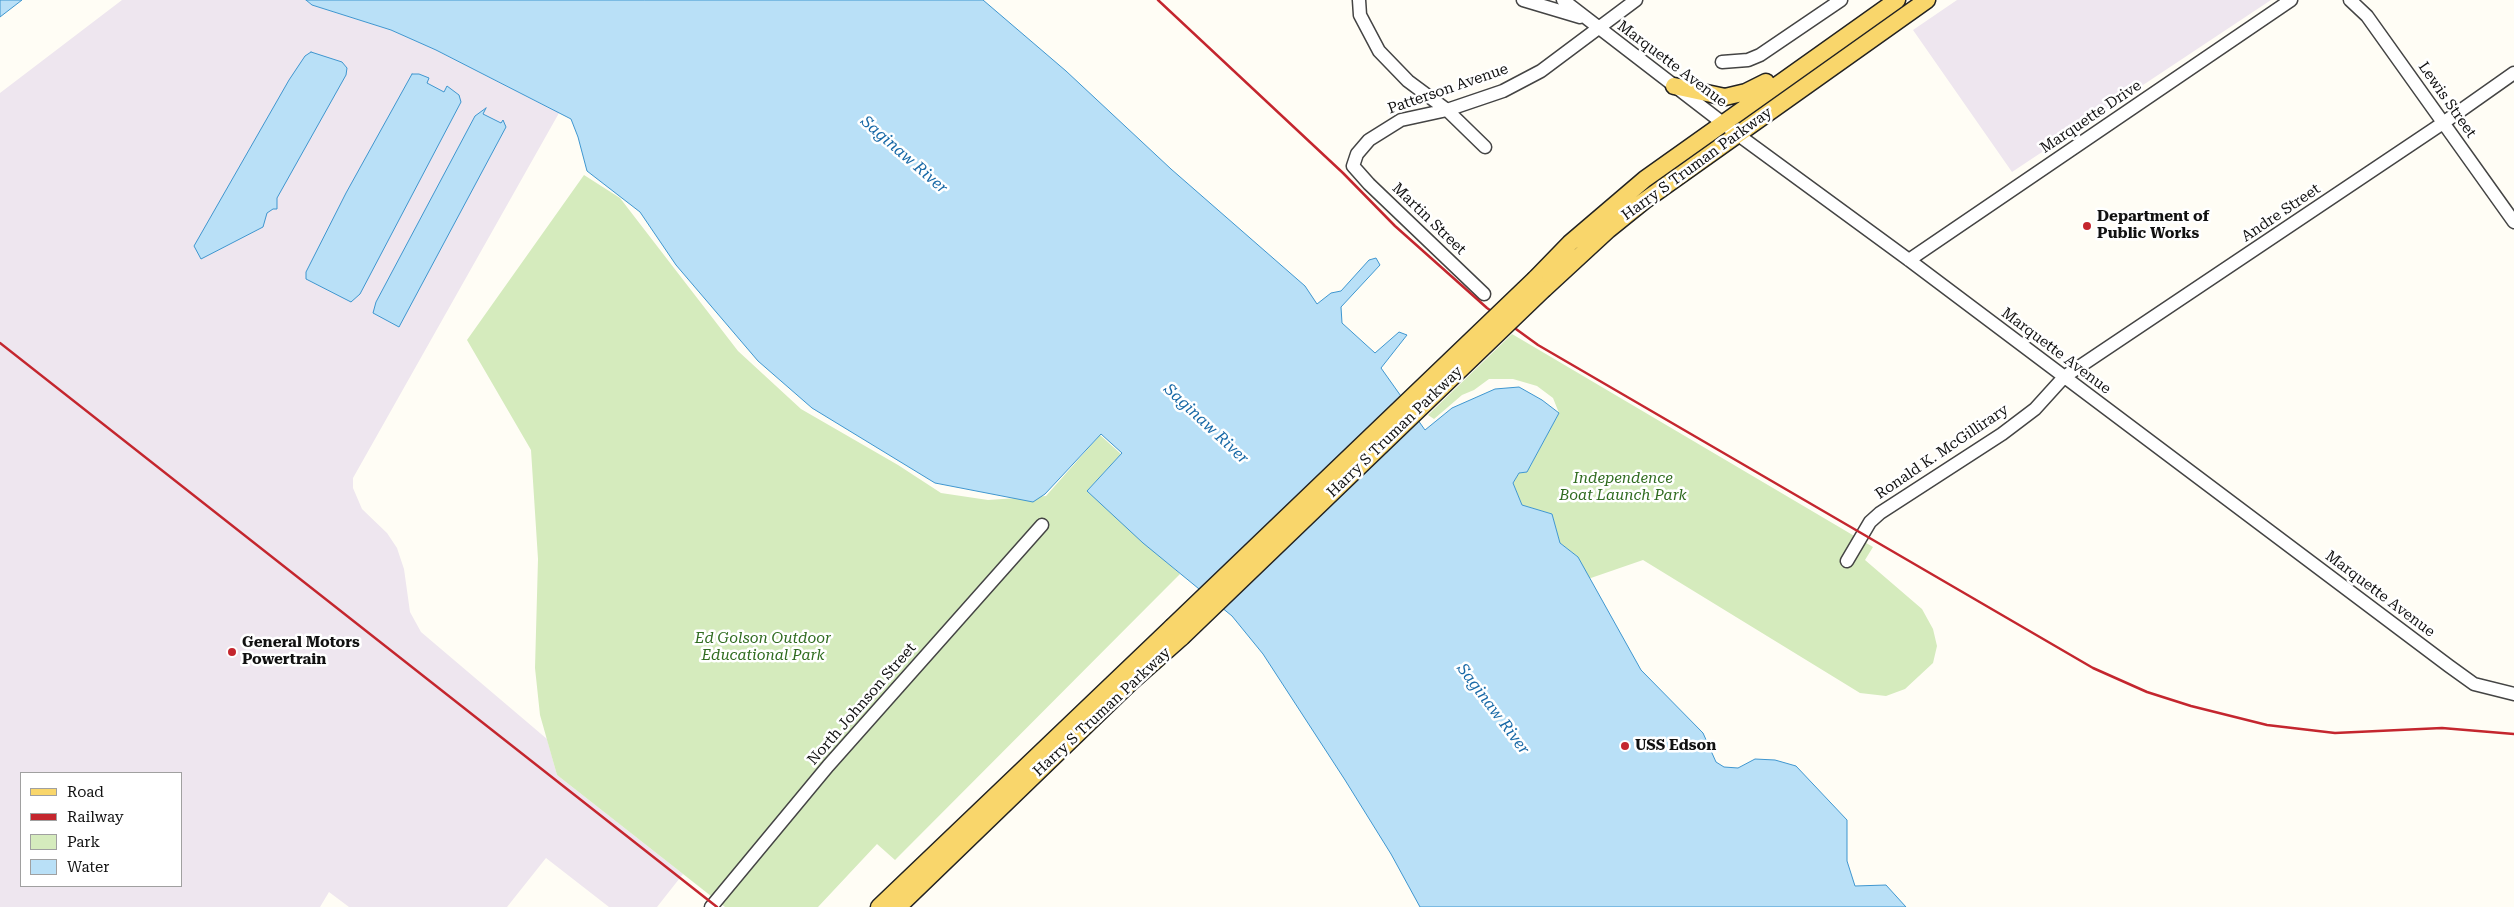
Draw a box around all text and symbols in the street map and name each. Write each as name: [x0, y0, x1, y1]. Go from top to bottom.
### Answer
street label: Marquette Avenue: [1614, 17, 1730, 111]
street label: Lewis Street: [2414, 59, 2480, 141]
street label: Patterson Avenue: [1385, 60, 1511, 118]
street label: Marquette Drive: [2037, 77, 2145, 157]
street label: Harry S Truman Parkway: [1618, 103, 1776, 225]
water label: Saginaw River: [857, 112, 951, 198]
street label: Martin Street: [1388, 179, 1470, 259]
street label: Andre Street: [2238, 180, 2324, 246]
place label: Department of Public Works: [2097, 208, 2209, 243]
marker: Department of Public Works: [2081, 220, 2093, 232]
street label: Marquette Avenue: [1998, 304, 2114, 398]
street label: Harry S Truman Parkway: [1324, 363, 1466, 501]
water label: Saginaw River: [1160, 380, 1252, 468]
street label: Ronald K. McGillirary: [1872, 401, 2012, 503]
park label: Independence Boat Launch Park: [1559, 470, 1687, 505]
street label: Marquette Avenue: [2322, 547, 2438, 641]
park label: Ed Golson Outdoor Educational Park: [695, 630, 831, 665]
place label: General Motors Powertrain: [242, 634, 360, 669]
street label: North Johnson Street: [804, 639, 920, 769]
street label: Harry S Truman Parkway: [1030, 644, 1174, 780]
marker: General Motors Powertrain: [226, 646, 238, 658]
water label: Saginaw River: [1453, 660, 1533, 758]
place label: USS Edson: [1635, 737, 1716, 755]
marker: USS Edson: [1619, 740, 1631, 752]
legend: [20, 772, 182, 887]
text: Road: [67, 783, 104, 801]
text: Railway: [67, 808, 124, 826]
text: Park: [67, 833, 100, 851]
text: Water: [67, 858, 109, 876]

